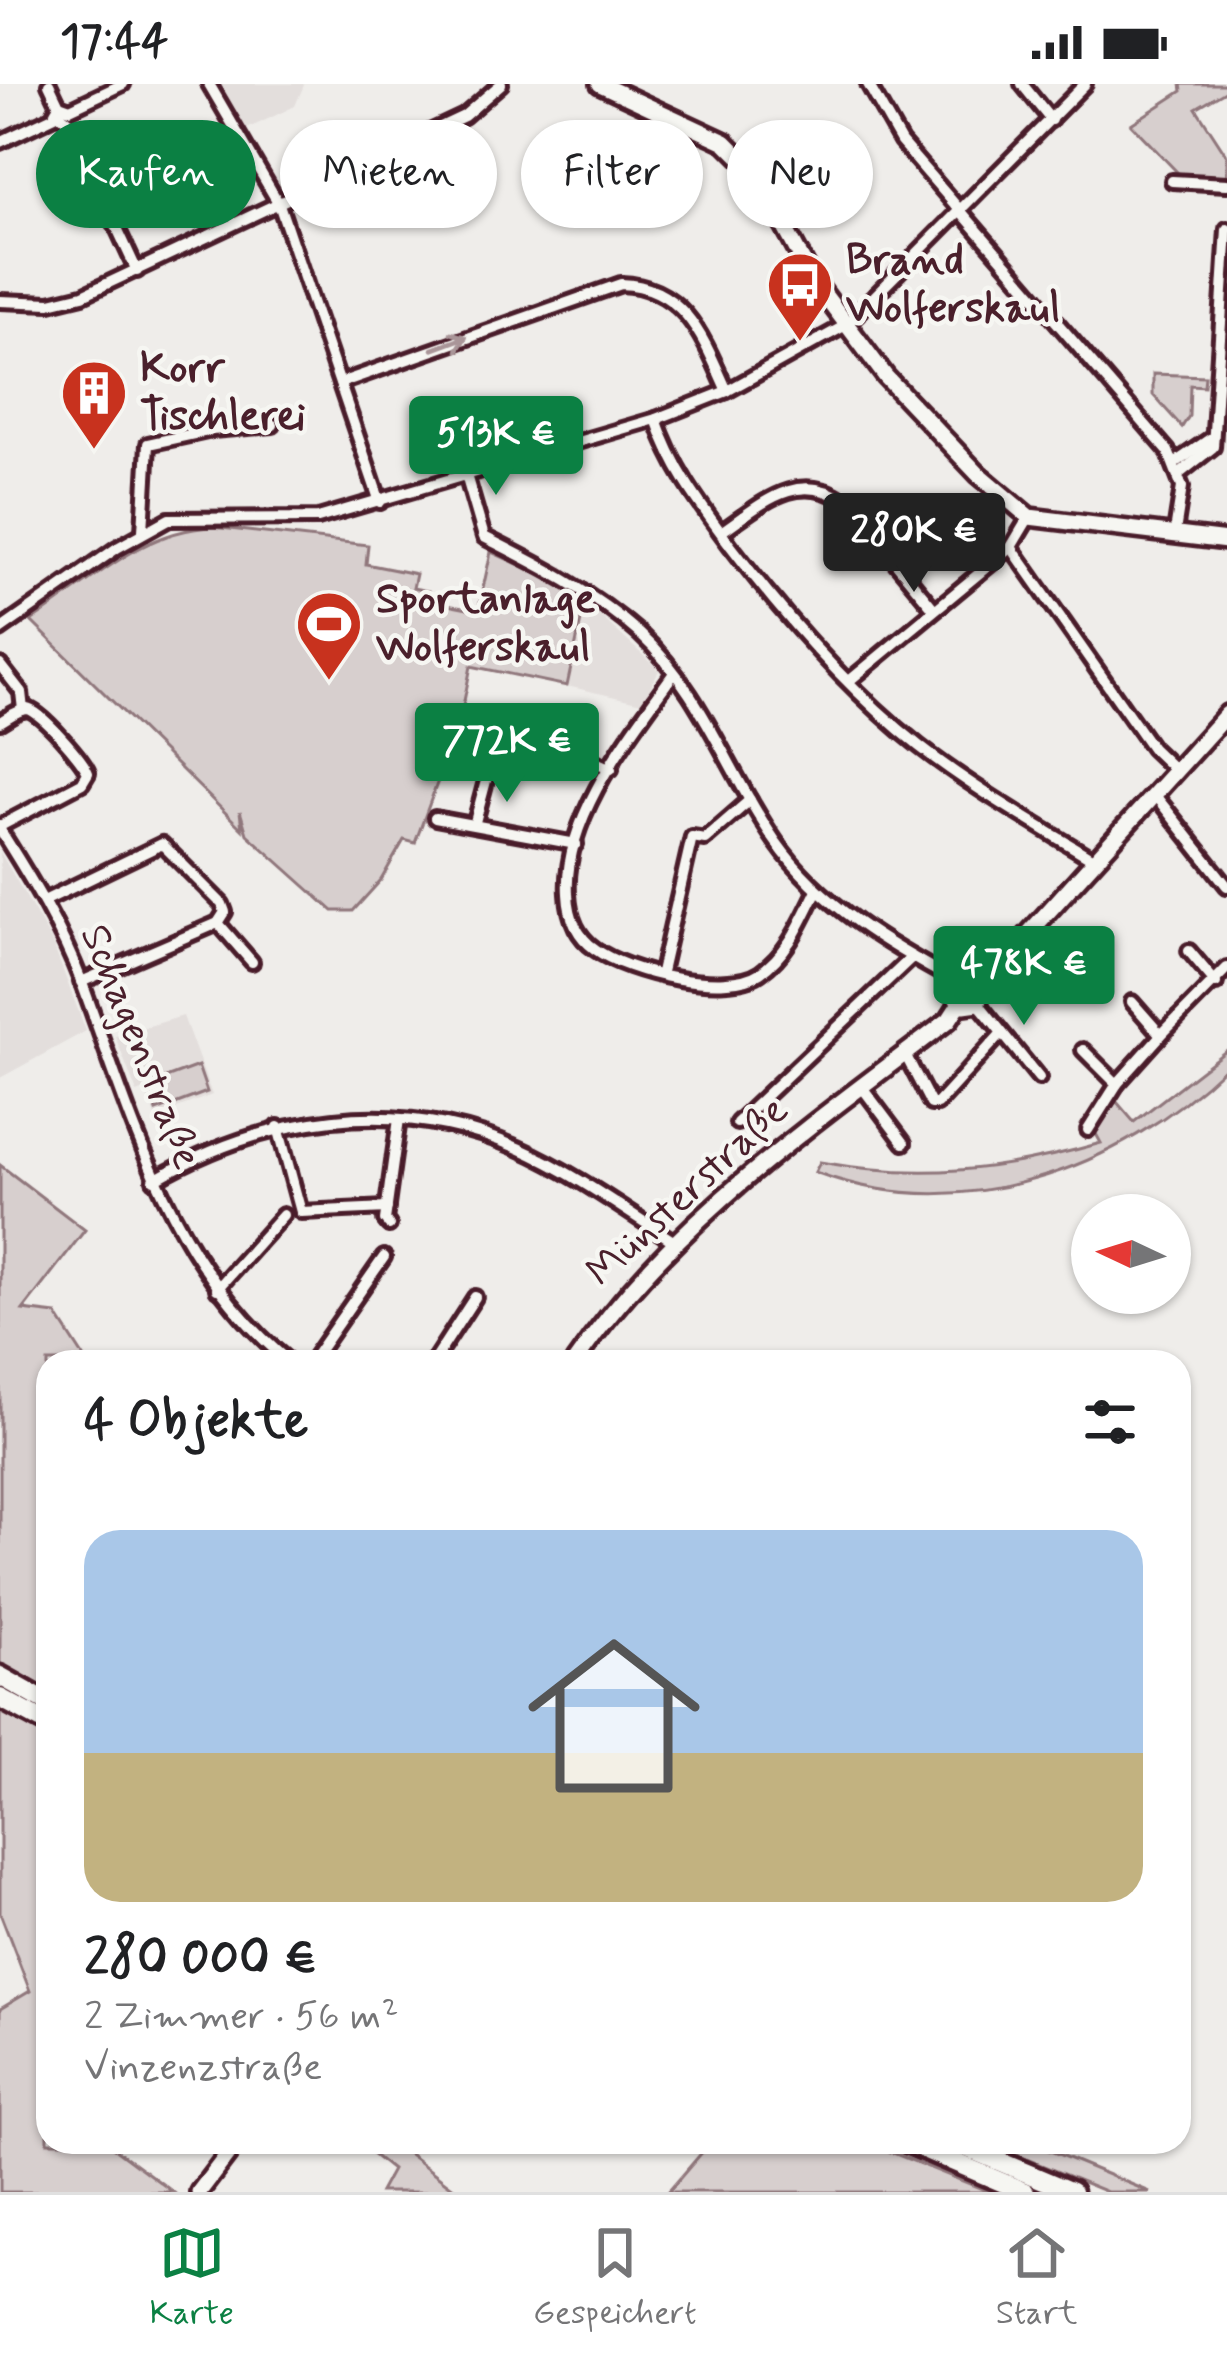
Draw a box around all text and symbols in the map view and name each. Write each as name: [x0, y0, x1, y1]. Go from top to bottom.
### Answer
text: 17:44: [60, 13, 168, 72]
chip: Kaufen: [36, 120, 256, 228]
chip: Mieten: [280, 120, 497, 228]
chip: Filter: [521, 120, 703, 228]
chip: Neu: [727, 120, 873, 228]
place label: Brand Wolferskaul: [846, 234, 1060, 337]
bus stop icon: Brand Wolferskaul: [765, 250, 835, 344]
one-way arrow: [431, 331, 468, 352]
place label: Korr Tischlerei: [140, 342, 306, 445]
building icon: Korr Tischlerei: [59, 358, 129, 452]
pin: 513K €: [398, 396, 594, 498]
text: 513K €: [436, 409, 556, 460]
pin: 280K €: [816, 493, 1012, 595]
text: 280K €: [850, 506, 978, 557]
place label: Sportanlage Wolferskaul: [376, 573, 596, 676]
sports icon: Sportanlage Wolferskaul: [294, 589, 364, 683]
pin: 772K €: [409, 703, 605, 805]
text: 772K €: [442, 716, 572, 767]
street label: Schagenstraße: [66, 917, 214, 1177]
pin: 478K €: [926, 926, 1122, 1028]
text: 478K €: [960, 939, 1088, 990]
street label: Münsterstraße: [575, 1084, 801, 1300]
north arrow: [1071, 1194, 1191, 1314]
map controls: [1071, 1194, 1191, 1314]
text: 4 Objekte: [84, 1389, 308, 1455]
icon: filters: [1077, 1389, 1143, 1455]
icon: home: [506, 1608, 722, 1824]
text: 280 000 €: [84, 1926, 317, 1992]
text: 2 Zimmer · 56 m²: [84, 1992, 398, 2043]
text: Vinzenzstraße: [84, 2043, 322, 2094]
tab: Karte: [150, 2220, 234, 2336]
tab: Gespeichert: [533, 2220, 697, 2336]
tab: Start: [996, 2220, 1077, 2336]

